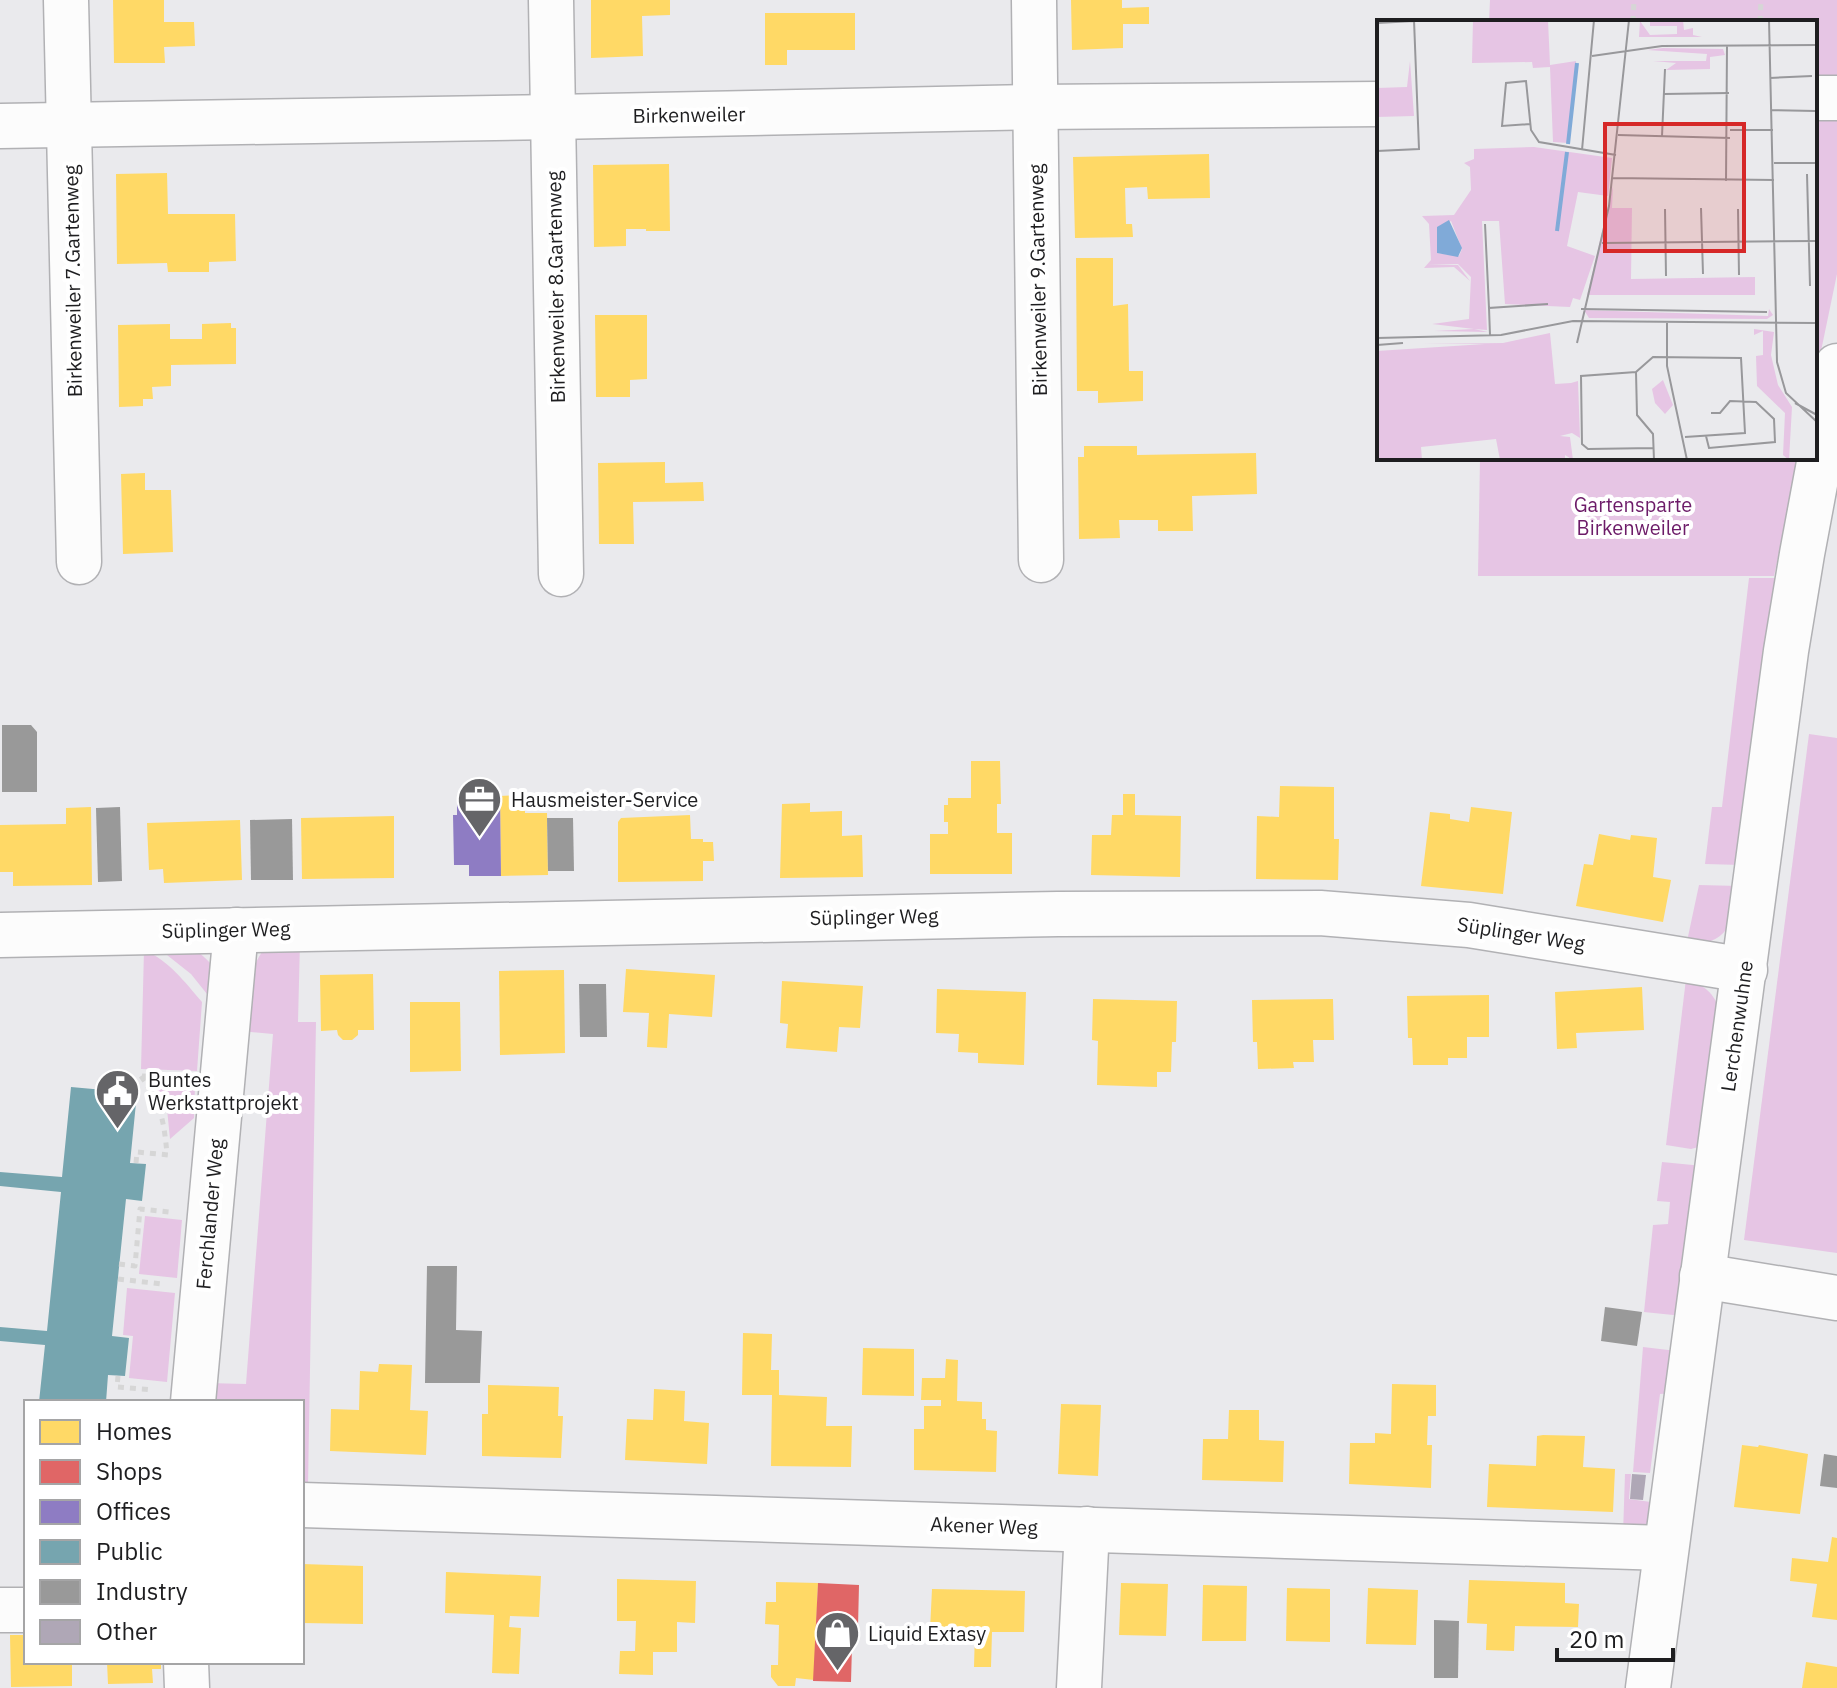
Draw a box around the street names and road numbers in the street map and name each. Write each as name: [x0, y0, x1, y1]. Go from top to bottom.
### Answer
street label: Birkenweiler: [632, 100, 746, 129]
street label: Birkenweiler 9.Gartenweg: [1022, 163, 1053, 396]
street label: Birkenweiler 7.Gartenweg: [57, 164, 88, 397]
street label: Birkenweiler 8.Gartenweg: [540, 170, 571, 403]
street label: Süplinger Weg: [809, 902, 939, 931]
street label: Süplinger Weg: [1455, 910, 1587, 957]
street label: Süplinger Weg: [161, 915, 291, 944]
street label: Lerchenwuhne: [1714, 959, 1759, 1093]
street label: Ferchlander Weg: [189, 1137, 230, 1291]
street label: Akener Weg: [930, 1510, 1039, 1541]

